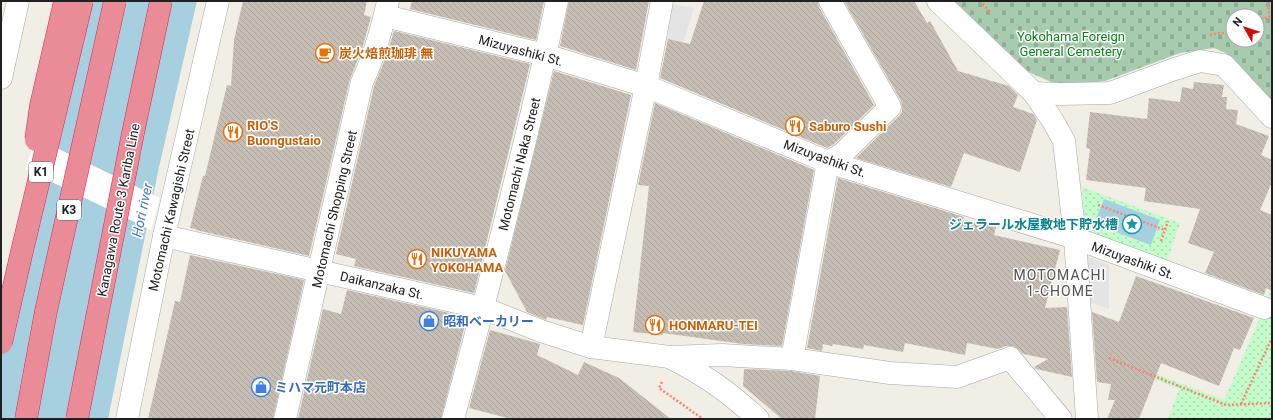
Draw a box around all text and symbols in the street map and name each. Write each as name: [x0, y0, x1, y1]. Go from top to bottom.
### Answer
north arrow: [1225, 8, 1265, 48]
text: N: [1230, 15, 1245, 29]
park label: Yokohama Foreign General Cemetery: [1017, 29, 1125, 59]
street label: Mizuyashiki St.: [477, 32, 565, 69]
cafe icon: 炭火焙煎珈琲 無: [314, 42, 336, 64]
place label: 炭火焙煎珈琲 無: [339, 46, 433, 61]
street label: Motomachi Naka Street: [496, 96, 543, 232]
restaurant icon: Saburo Sushi: [784, 115, 806, 137]
place label: RIO'S Buongustaio: [247, 118, 321, 148]
place label: Saburo Sushi: [809, 119, 886, 134]
restaurant icon: RIO'S Buongustaio: [222, 121, 244, 143]
street label: Kanagawa Route 3 Kariba Line: [94, 122, 143, 298]
street label: Motomachi Kawagishi Street: [145, 127, 197, 293]
street label: Motomachi Shopping Street: [309, 129, 360, 289]
street label: Mizuyashiki St.: [782, 137, 868, 180]
road number: K1: [29, 162, 53, 182]
water label: Hori river: [128, 181, 156, 239]
road number: K3: [57, 200, 81, 220]
place icon: ジェラール水屋敷地下貯水槽: [1121, 213, 1143, 235]
place label: ジェラール水屋敷地下貯水槽: [949, 217, 1118, 232]
street label: Mizuyashiki St.: [1090, 239, 1176, 282]
place label: NIKUYAMA YOKOHAMA: [431, 245, 503, 275]
restaurant icon: NIKUYAMA YOKOHAMA: [406, 248, 428, 270]
district label: MOTOMACHI 1-CHOME: [1014, 267, 1106, 299]
street label: Daikanzaka St.: [339, 269, 425, 302]
shop icon: 昭和ベーカリー: [418, 310, 440, 332]
place label: 昭和ベーカリー: [443, 314, 534, 329]
restaurant icon: HONMARU-TEI: [644, 314, 666, 336]
place label: HONMARU-TEI: [669, 318, 758, 333]
shop icon: ミハマ元町本店: [250, 376, 272, 398]
place label: ミハマ元町本店: [275, 380, 366, 395]

